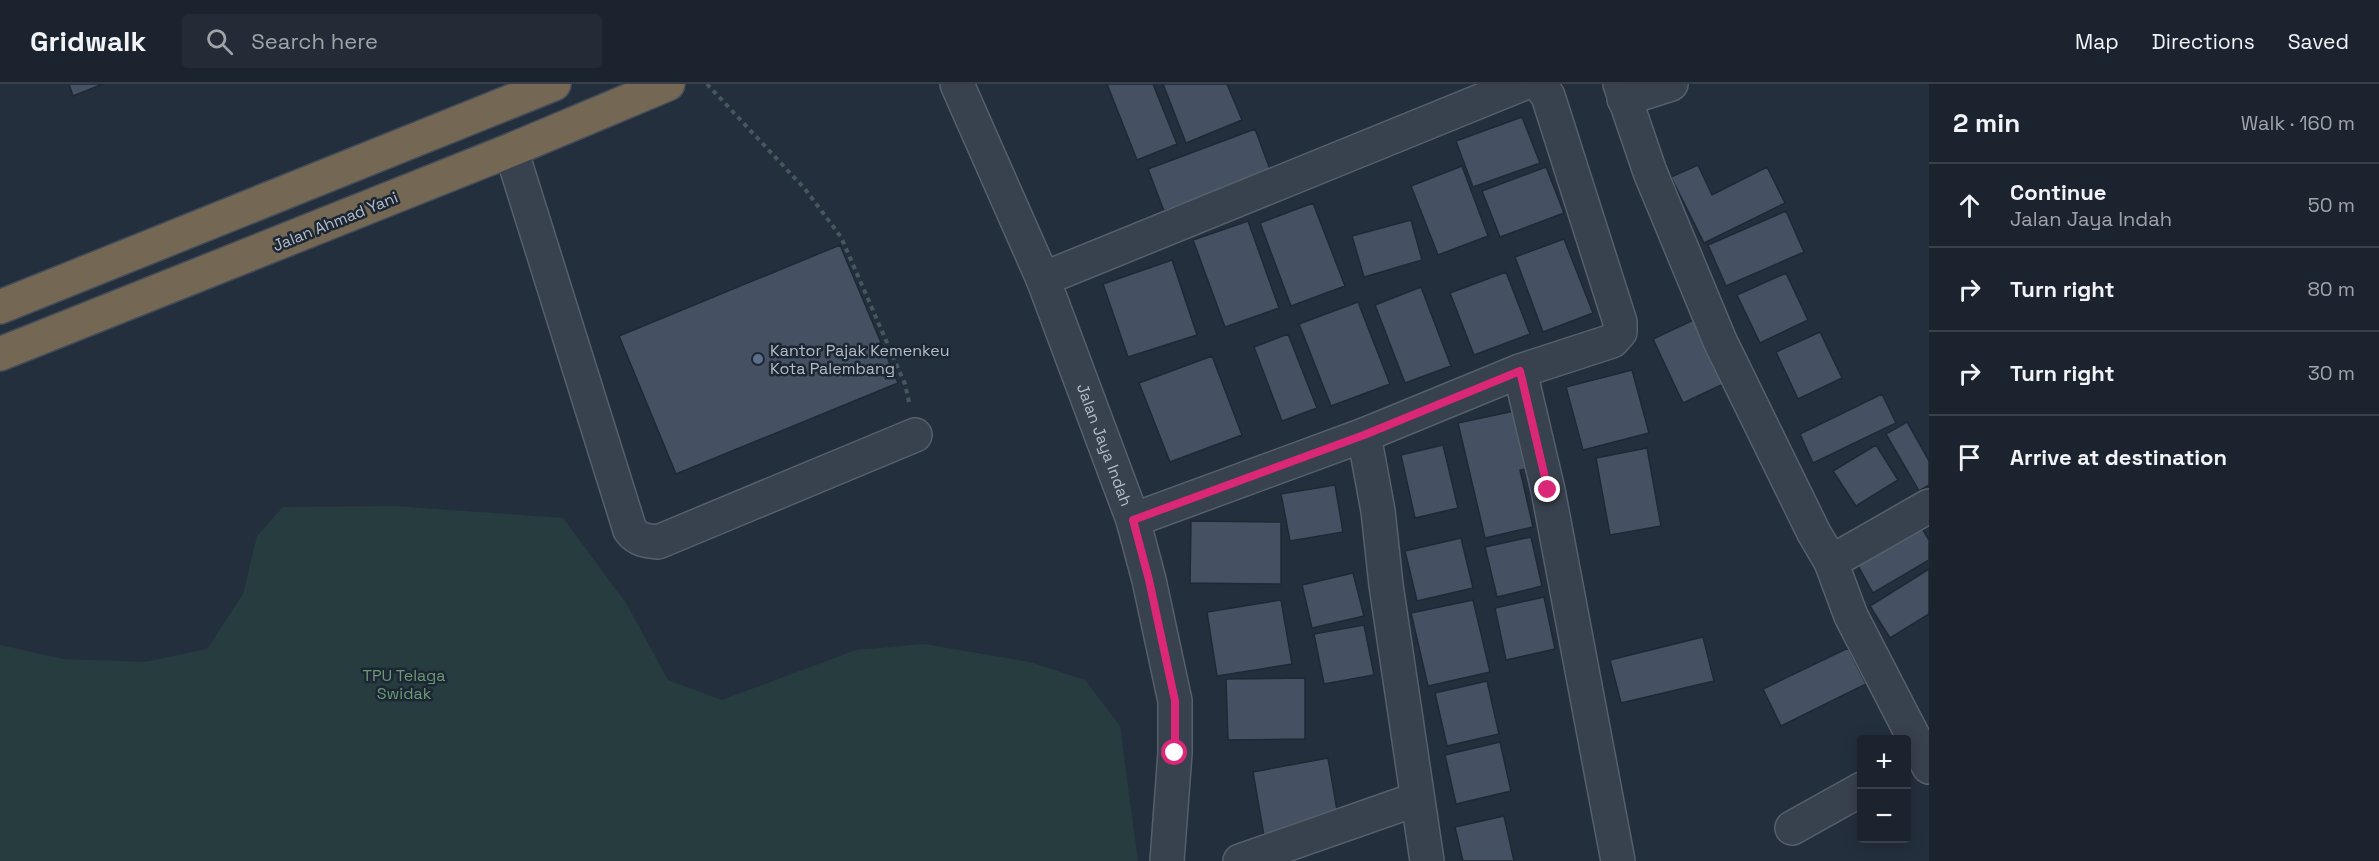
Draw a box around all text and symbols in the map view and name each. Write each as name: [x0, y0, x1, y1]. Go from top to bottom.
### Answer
search box: [182, 14, 602, 68]
text: Gridwalk: [30, 23, 146, 59]
icon: search: [203, 25, 236, 58]
text: Search here: [251, 27, 378, 55]
text: Map: [2075, 28, 2119, 55]
text: Directions: [2152, 28, 2255, 55]
text: Saved: [2288, 28, 2349, 55]
text: 2 min: [1953, 106, 2020, 140]
text: Walk · 160 m: [2241, 110, 2355, 136]
text: Continue: [2010, 178, 2106, 206]
street label: Jalan Ahmad Yani: [269, 187, 401, 256]
icon: ahead: [1953, 189, 1986, 222]
text: 50 m: [2308, 192, 2355, 218]
text: Jalan Jaya Indah: [2010, 206, 2172, 232]
icon: right: [1953, 273, 1986, 306]
text: Turn right: [2010, 275, 2115, 303]
text: 80 m: [2307, 276, 2355, 302]
place label: Kantor Pajak Kemenkeu Kota Palembang: [770, 340, 950, 379]
marker: Kantor Pajak Kemenkeu Kota Palembang: [751, 352, 765, 366]
icon: right: [1953, 357, 1986, 390]
text: Turn right: [2010, 359, 2115, 387]
text: 30 m: [2308, 360, 2355, 386]
street label: Jalan Jaya Indah: [1072, 380, 1137, 509]
icon: arrive: [1953, 441, 1986, 474]
text: Arrive at destination: [2010, 443, 2227, 471]
route end: [1534, 476, 1560, 502]
park label: TPU Telaga Swidak: [362, 665, 446, 704]
map controls: [1857, 735, 1911, 843]
button: +: [1857, 735, 1911, 789]
route start: [1161, 739, 1187, 765]
button: −: [1857, 789, 1911, 843]

